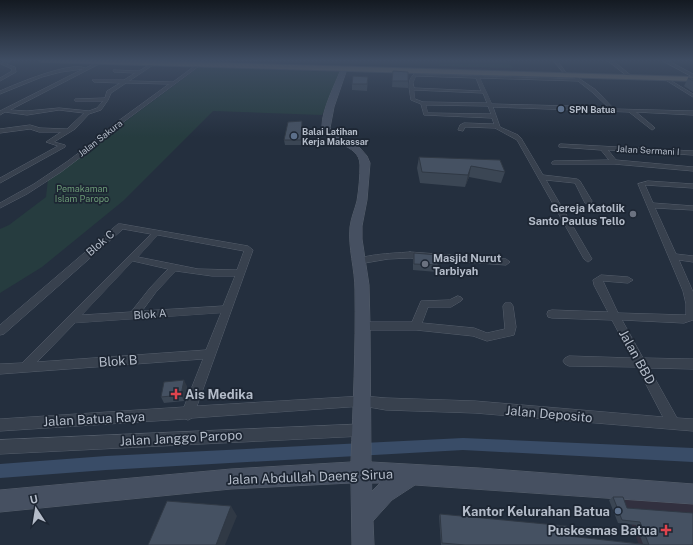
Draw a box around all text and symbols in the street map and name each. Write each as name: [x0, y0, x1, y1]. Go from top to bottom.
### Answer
marker: SPN Batua: [556, 104, 566, 114]
place label: SPN Batua: [569, 104, 615, 115]
street label: Jalan Sakura: [76, 117, 124, 159]
place label: Balai Latihan Kerja Makassar: [302, 126, 369, 147]
marker: Balai Latihan Kerja Makassar: [289, 131, 299, 141]
street label: Jalan Sermani I: [616, 143, 680, 157]
park label: Pemakaman Islam Paropo: [55, 183, 109, 204]
place label: Gereja Katolik Santo Paulus Tello: [528, 202, 626, 227]
marker: Gereja Katolik Santo Paulus Tello: [628, 209, 638, 219]
street label: Blok C: [84, 228, 116, 258]
place label: Masjid Nurut Tarbiyah: [433, 252, 502, 277]
marker: Masjid Nurut Tarbiyah: [420, 259, 430, 269]
street label: Blok A: [133, 307, 167, 321]
street label: Jalan BBD: [616, 327, 658, 387]
street label: Blok B: [98, 352, 138, 370]
place label: Ais Medika: [185, 387, 253, 402]
marker: Ais Medika: [170, 388, 182, 400]
street label: Jalan Deposito: [505, 403, 593, 425]
street label: Jalan Batua Raya: [43, 409, 145, 429]
street label: Jalan Janggo Paropo: [119, 427, 243, 449]
street label: Jalan Abdullah Daeng Sirua: [227, 467, 393, 487]
north arrow: [16, 489, 56, 529]
text: U: [29, 493, 39, 506]
place label: Kantor Kelurahan Batua: [462, 504, 610, 519]
marker: Kantor Kelurahan Batua: [613, 506, 623, 516]
place label: Puskesmas Batua: [547, 523, 657, 538]
marker: Puskesmas Batua: [660, 524, 672, 536]

